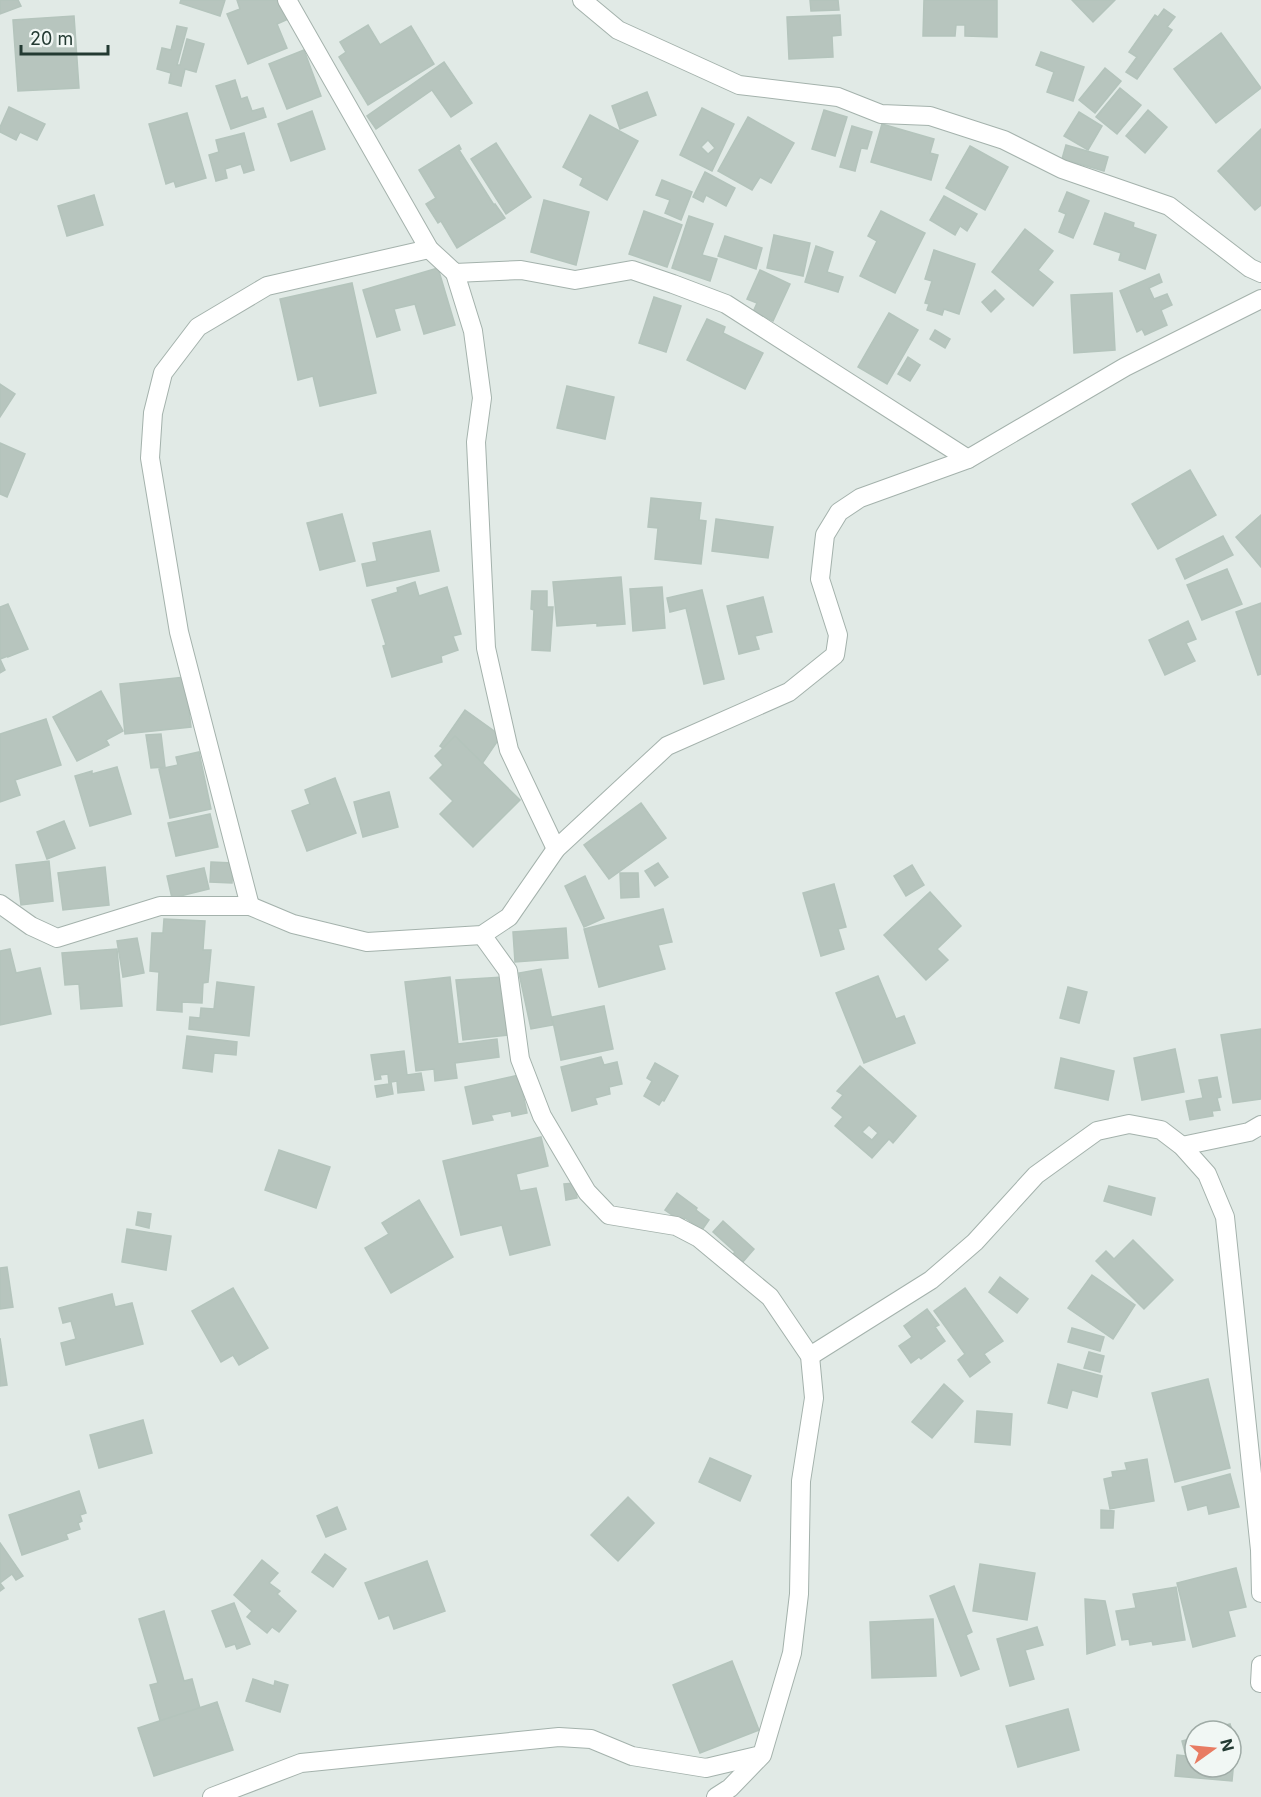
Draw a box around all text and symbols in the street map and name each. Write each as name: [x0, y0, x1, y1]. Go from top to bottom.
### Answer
scale bar: [21, 18, 108, 56]
text: 20 m: [30, 28, 73, 49]
north arrow: [1183, 1719, 1243, 1779]
text: N: [1216, 1737, 1239, 1754]

